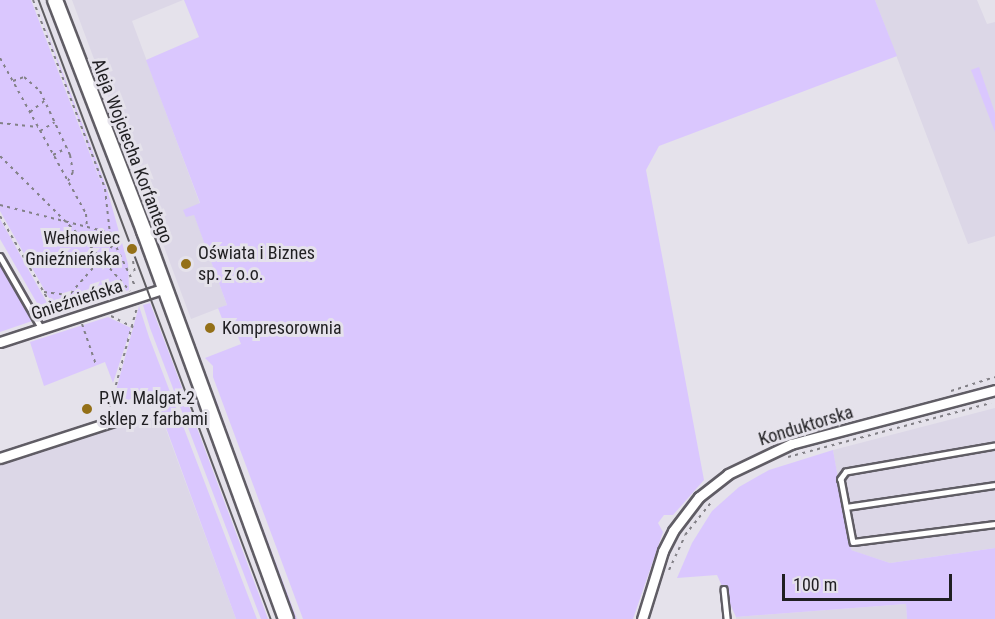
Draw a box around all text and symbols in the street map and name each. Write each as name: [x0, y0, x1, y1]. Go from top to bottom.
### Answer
street label: Aleja Wojciecha Korfantego: [87, 56, 177, 246]
place label: Wełnowiec Gnieźnieńska: [25, 228, 120, 270]
marker: Wełnowiec Gnieźnieńska: [125, 242, 139, 256]
place label: Oświata i Biznes sp. z o.o.: [198, 243, 315, 286]
marker: Oświata i Biznes sp. z o.o.: [179, 257, 193, 271]
street label: Gnieźnieńska: [29, 275, 125, 325]
place label: Kompresorownia: [222, 317, 342, 339]
marker: Kompresorownia: [203, 321, 217, 335]
place label: P.W. Malgat-2 sklep z farbami: [99, 388, 208, 430]
street label: Konduktorska: [756, 401, 856, 451]
marker: P.W. Malgat-2 sklep z farbami: [80, 402, 94, 416]
scale bar: [785, 562, 954, 600]
text: 100 m: [793, 574, 837, 595]

